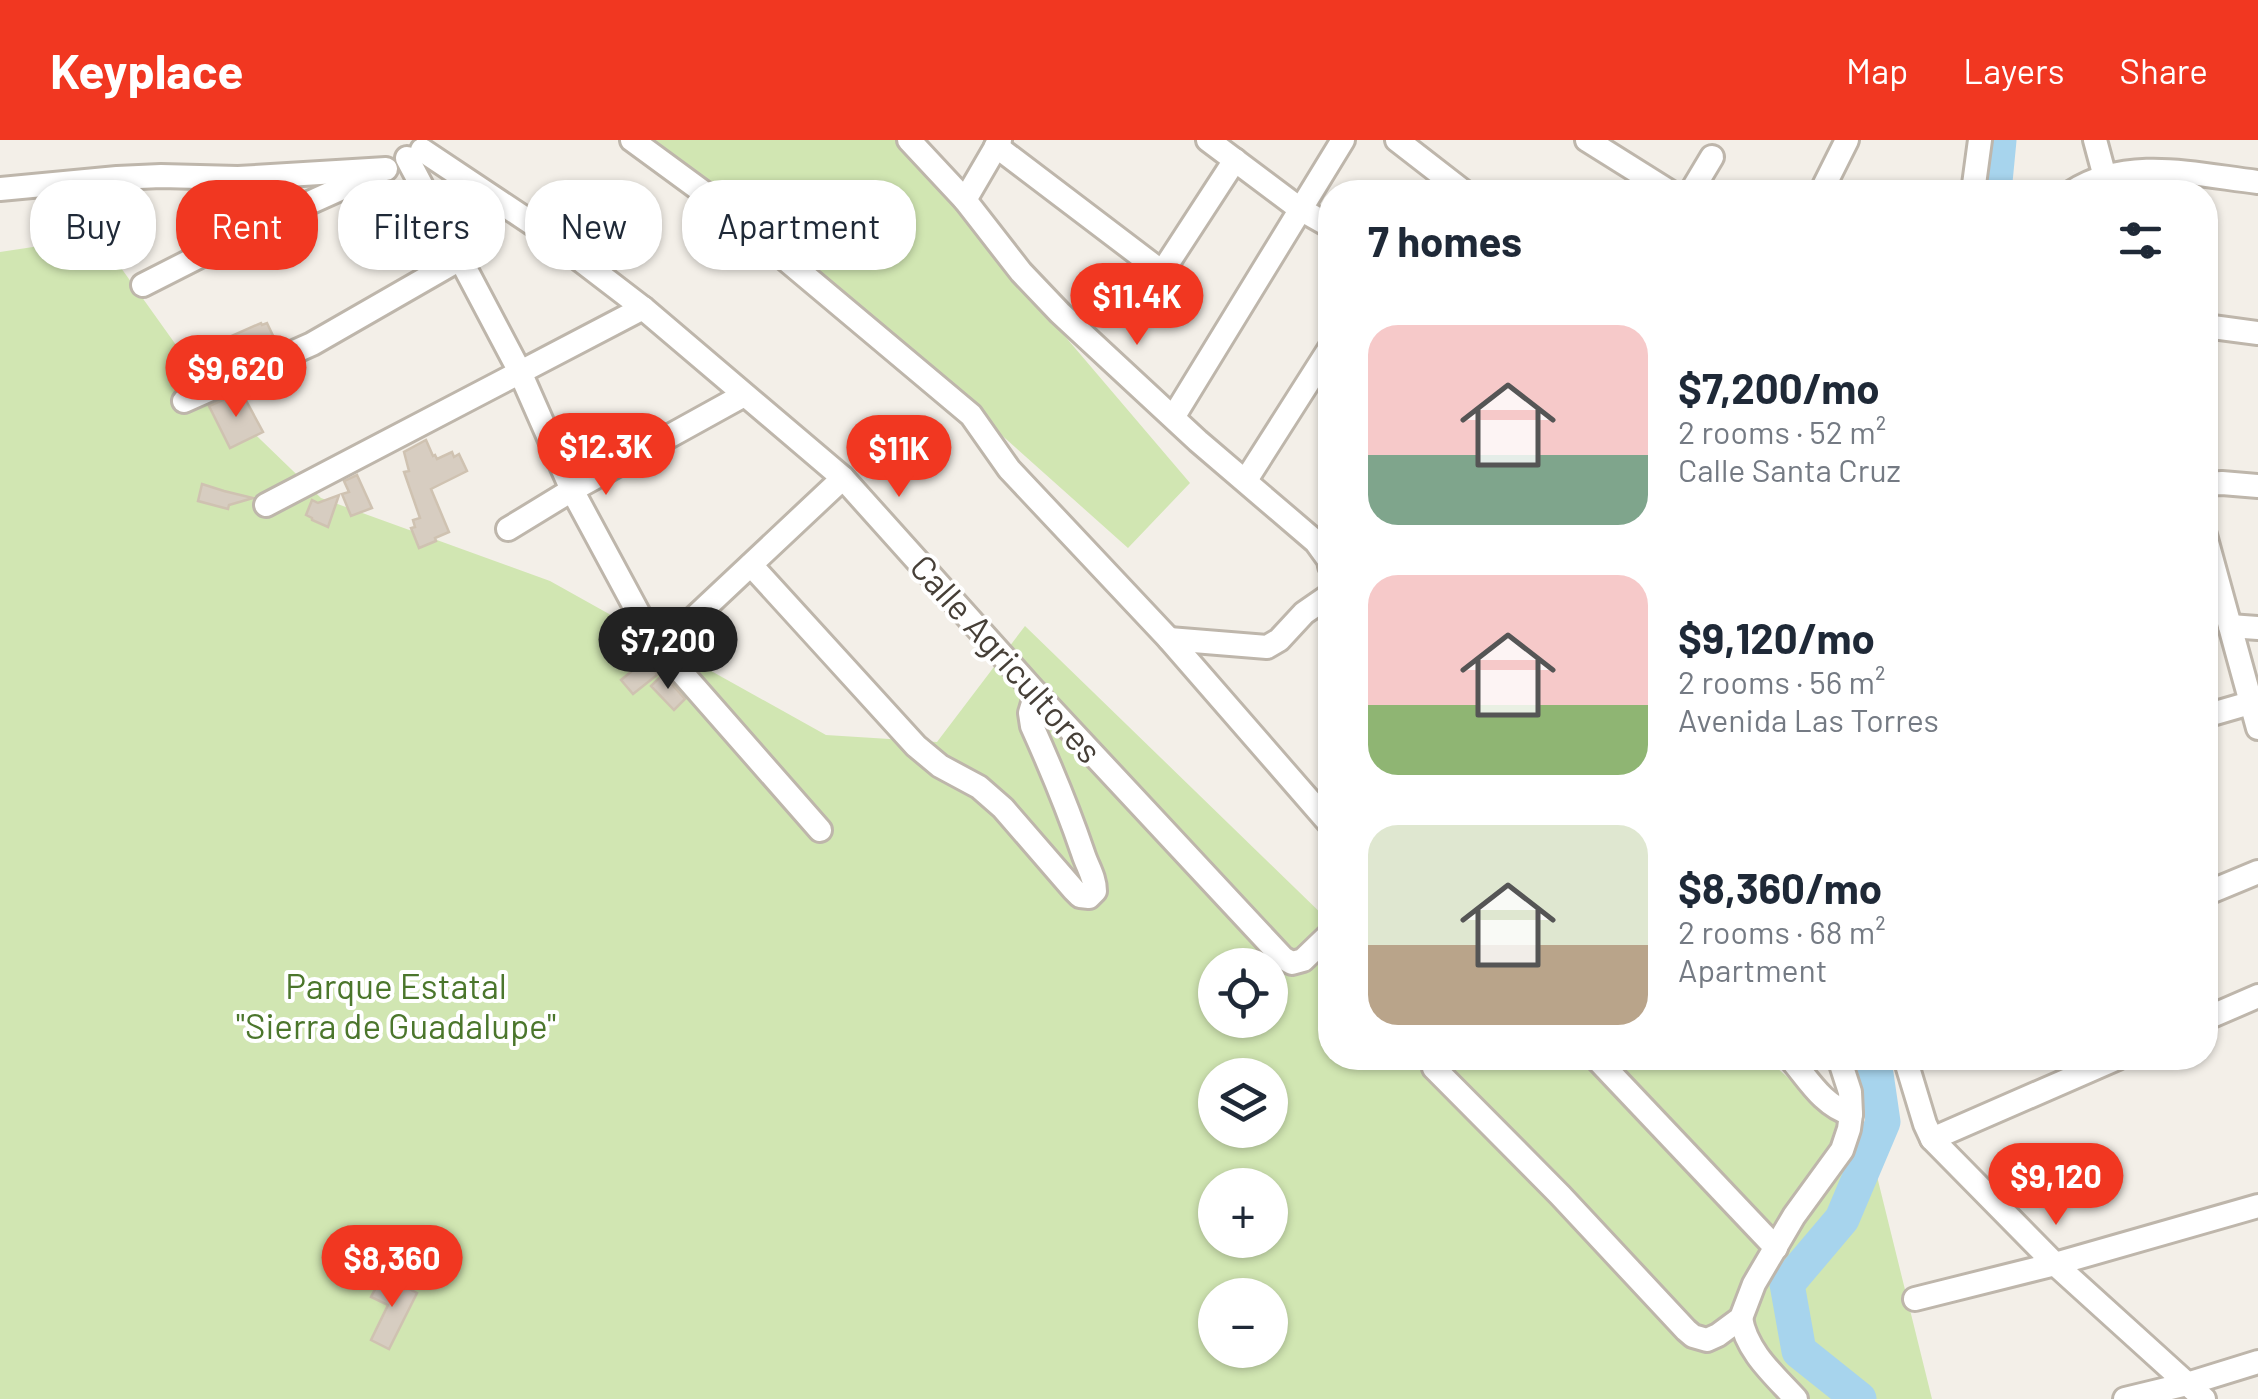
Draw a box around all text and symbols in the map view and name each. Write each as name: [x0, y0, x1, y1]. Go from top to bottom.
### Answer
text: Keyplace: [50, 41, 243, 99]
text: Map: [1846, 49, 1908, 91]
text: Layers: [1963, 49, 2065, 91]
text: Share: [2120, 49, 2208, 91]
chip: Buy: [30, 180, 156, 270]
chip: Rent: [176, 180, 318, 270]
chip: Filters: [338, 180, 505, 270]
chip: New: [525, 180, 662, 270]
chip: Apartment: [682, 180, 916, 270]
icon: filters: [2113, 213, 2168, 268]
text: 7 homes: [1368, 215, 1522, 265]
pin: $11.4K: [1056, 263, 1218, 348]
text: $11.4K: [1092, 276, 1182, 314]
pin: $9,620: [155, 335, 317, 420]
text: $9,620: [187, 348, 285, 386]
text: $7,200/mo: [1678, 362, 1880, 412]
icon: home: [1448, 365, 1568, 485]
text: 2 rooms · 52 m²: [1678, 412, 1886, 450]
pin: $12.3K: [525, 413, 687, 498]
pin: $11K: [840, 415, 958, 500]
text: $12.3K: [559, 426, 653, 464]
text: $11K: [868, 428, 930, 466]
text: Calle Santa Cruz: [1678, 450, 1901, 488]
street label: Calle Agricultores: [903, 545, 1111, 771]
pin: $7,200: [587, 607, 749, 692]
text: $9,120/mo: [1678, 612, 1875, 662]
icon: home: [1448, 615, 1568, 735]
text: $7,200: [621, 620, 715, 658]
text: 2 rooms · 56 m²: [1678, 662, 1886, 700]
text: Avenida Las Torres: [1678, 700, 1939, 738]
text: $8,360/mo: [1678, 862, 1882, 912]
icon: home: [1448, 865, 1568, 985]
text: 2 rooms · 68 m²: [1678, 912, 1886, 950]
map controls: [1198, 948, 1288, 1368]
button: locate: [1198, 948, 1288, 1038]
text: Apartment: [1678, 950, 1827, 988]
park label: Parque Estatal "Sierra de Guadalupe": [236, 964, 556, 1046]
button: layers: [1198, 1058, 1288, 1148]
pin: $9,120: [1975, 1143, 2137, 1228]
text: $9,120: [2010, 1156, 2102, 1194]
button: +: [1198, 1168, 1288, 1258]
pin: $8,360: [311, 1225, 473, 1310]
text: $8,360: [344, 1238, 440, 1276]
button: −: [1198, 1278, 1288, 1368]

